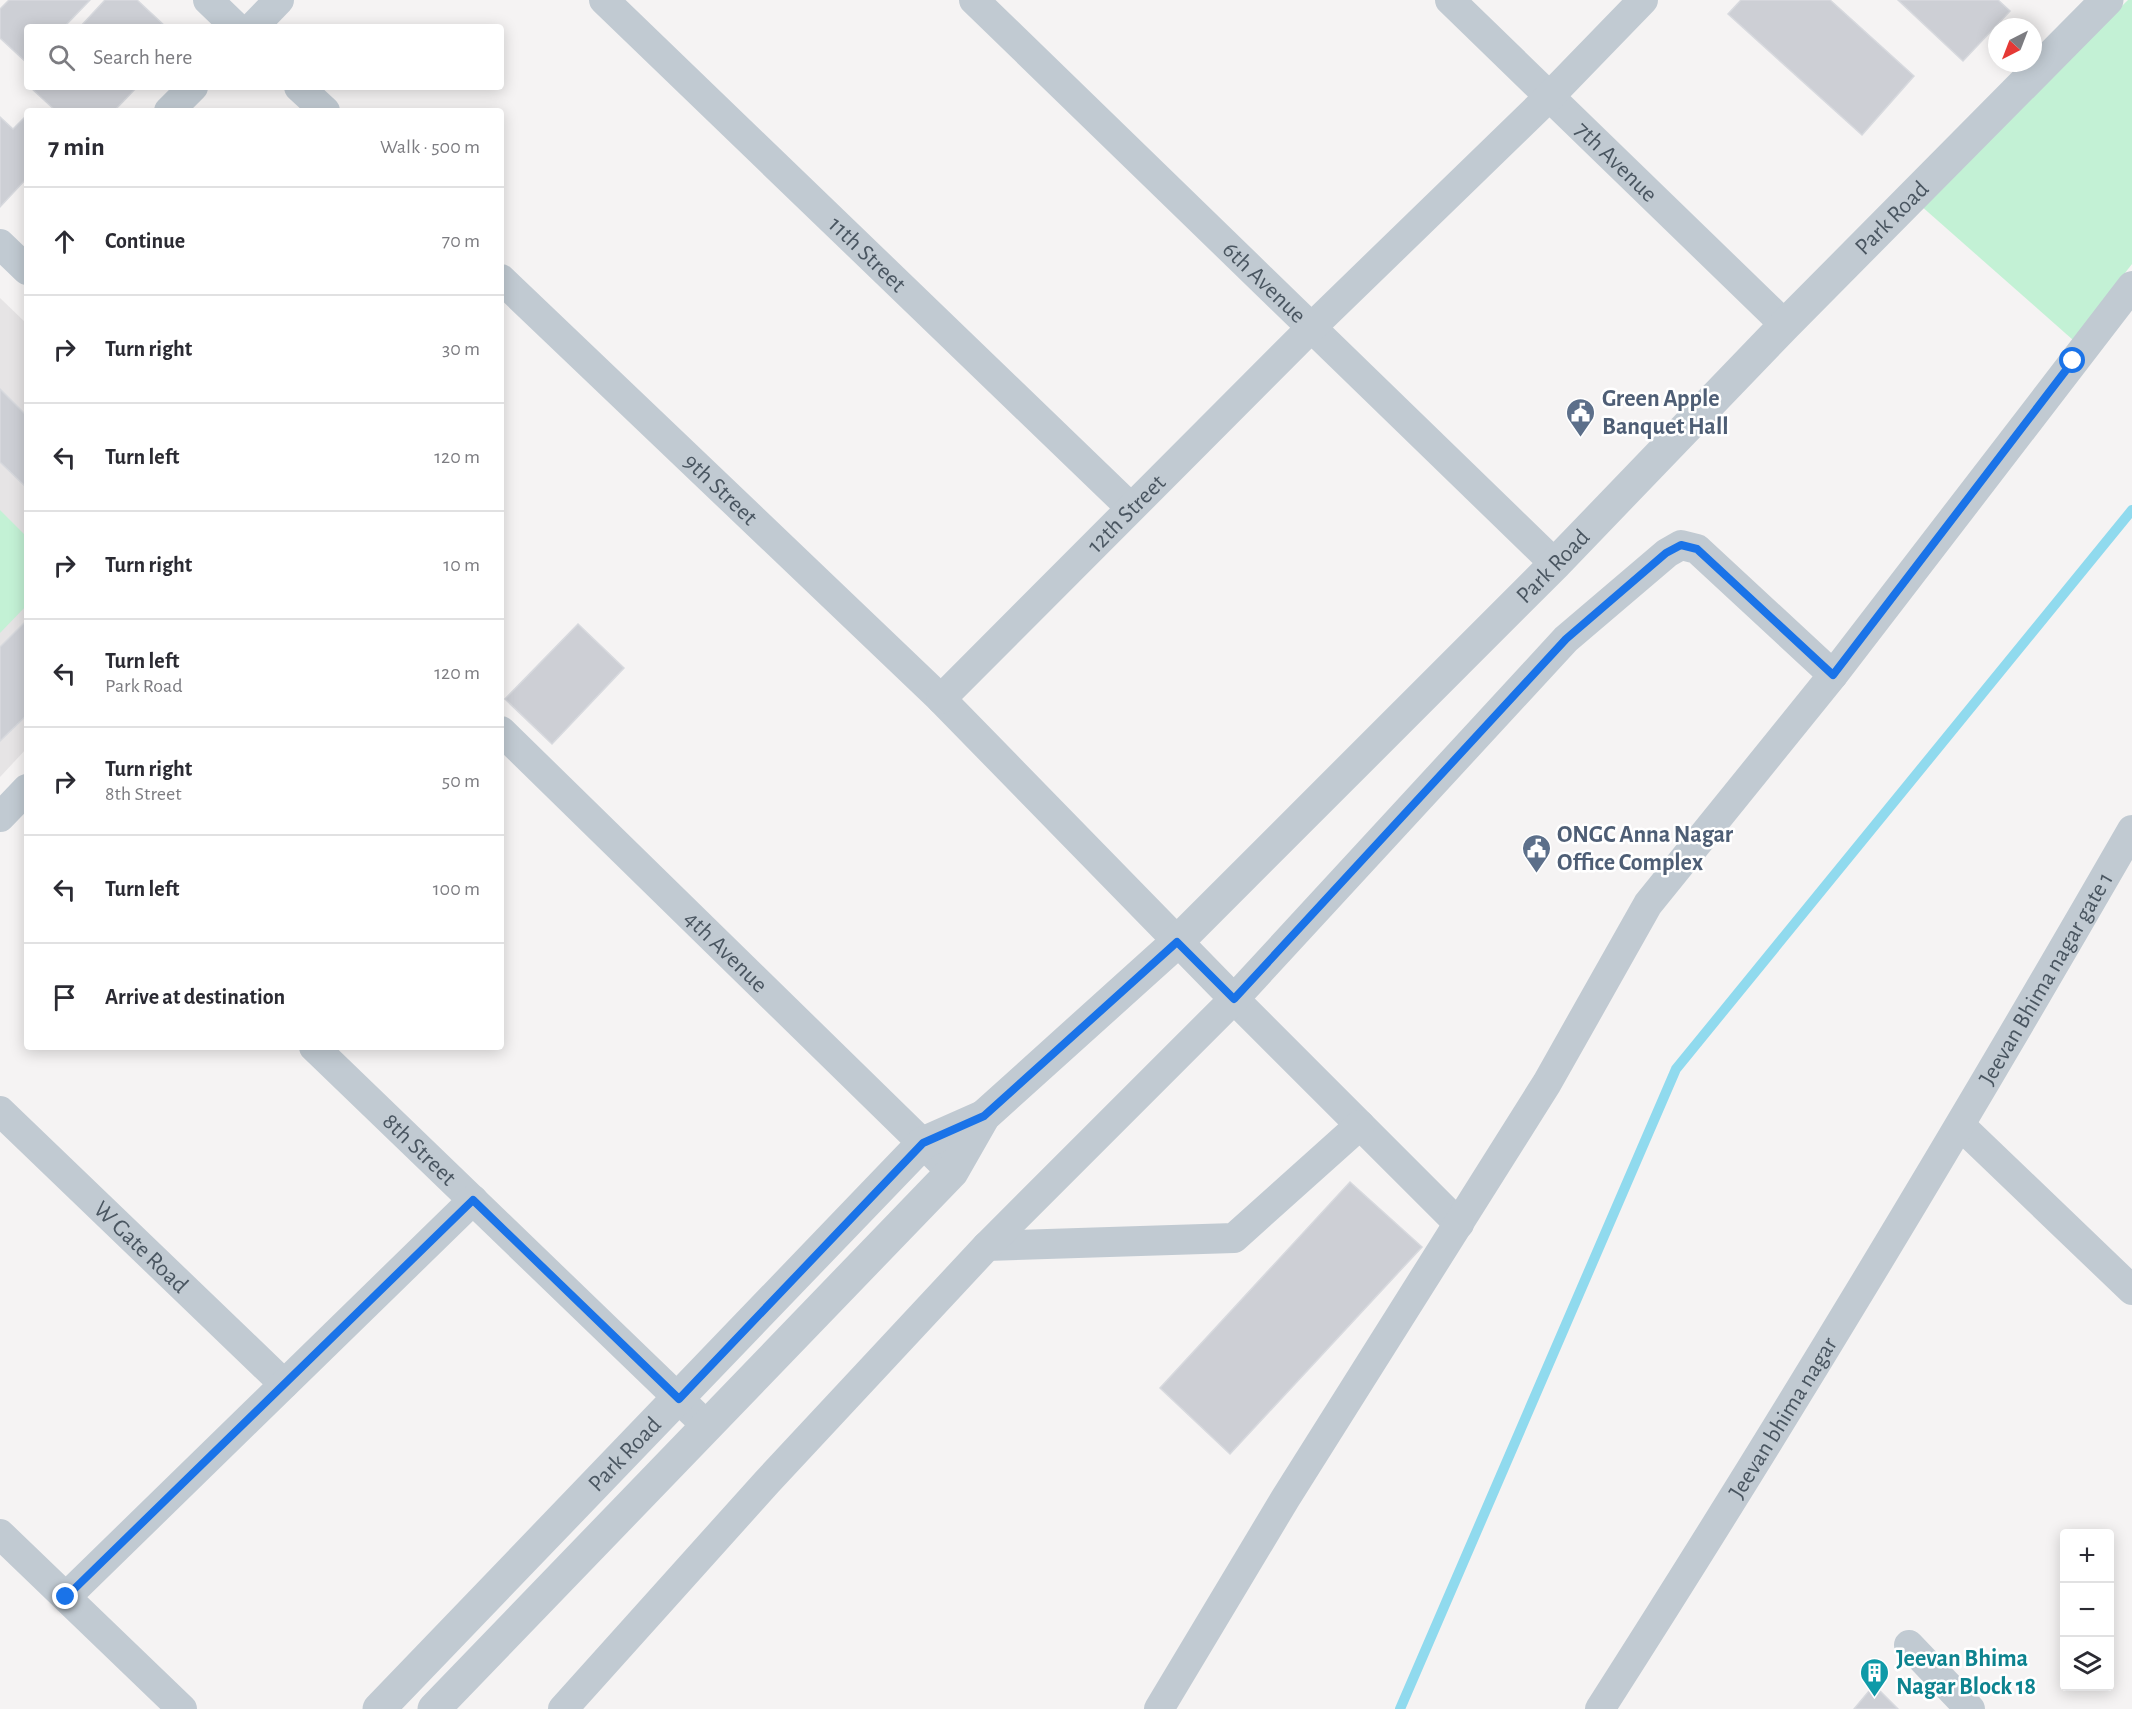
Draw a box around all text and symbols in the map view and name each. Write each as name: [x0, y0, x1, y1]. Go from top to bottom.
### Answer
north arrow: [1988, 18, 2042, 72]
search box: [24, 24, 504, 90]
icon: search: [45, 41, 78, 74]
text: Search here: [93, 46, 192, 68]
street label: 7th Avenue: [1570, 117, 1662, 207]
text: 7 min: [48, 134, 105, 160]
text: Walk · 500 m: [380, 137, 480, 157]
street label: Park Road: [1851, 177, 1933, 260]
street label: 11th Street: [824, 212, 910, 297]
icon: ahead: [48, 225, 81, 258]
text: Continue: [105, 230, 185, 252]
text: 70 m: [442, 231, 480, 251]
street label: 6th Avenue: [1218, 237, 1310, 328]
icon: right: [48, 333, 81, 366]
text: Turn right: [105, 338, 192, 360]
text: 30 m: [442, 339, 480, 359]
route start: [2059, 347, 2085, 373]
place label: Green Apple Banquet Hall: [1602, 387, 1729, 439]
public building icon: Green Apple Banquet Hall: [1565, 396, 1597, 438]
icon: left: [48, 441, 81, 474]
text: Turn left: [105, 446, 179, 468]
text: 120 m: [434, 447, 480, 467]
street label: 9th Street: [679, 449, 762, 530]
street label: 12th Street: [1083, 470, 1171, 558]
street label: Park Road: [1512, 525, 1595, 608]
icon: right: [48, 549, 81, 582]
text: Turn right: [105, 554, 192, 576]
text: 10 m: [443, 555, 480, 575]
text: Turn left: [105, 650, 179, 672]
icon: left: [48, 657, 81, 690]
text: 120 m: [434, 663, 480, 683]
text: Park Road: [105, 676, 183, 696]
text: Turn right: [105, 758, 192, 780]
icon: right: [48, 765, 81, 798]
text: 50 m: [442, 771, 480, 791]
text: 8th Street: [105, 784, 182, 804]
place label: ONGC Anna Nagar Office Complex: [1557, 823, 1734, 875]
public building icon: ONGC Anna Nagar Office Complex: [1520, 832, 1552, 874]
street label: Jeevan Bhima nagar gate 1: [1975, 868, 2118, 1089]
icon: left: [48, 873, 81, 906]
text: Turn left: [105, 878, 179, 900]
text: 100 m: [433, 879, 480, 899]
street label: 4th Avenue: [679, 906, 772, 997]
icon: arrive: [48, 981, 81, 1014]
text: Arrive at destination: [105, 986, 285, 1008]
street label: 8th Street: [378, 1109, 461, 1191]
street label: W Gate Road: [89, 1197, 192, 1298]
street label: Jeevan bhima nagar: [1725, 1333, 1842, 1503]
street label: Park Road: [584, 1413, 666, 1496]
map controls: [2060, 1529, 2114, 1691]
button: +: [2060, 1529, 2114, 1583]
route end: [52, 1583, 78, 1609]
button: −: [2060, 1583, 2114, 1637]
button: layers: [2060, 1637, 2114, 1691]
place label: Jeevan Bhima Nagar Block 18: [1896, 1647, 2036, 1699]
building icon: Jeevan Bhima Nagar Block 18: [1859, 1656, 1891, 1698]

